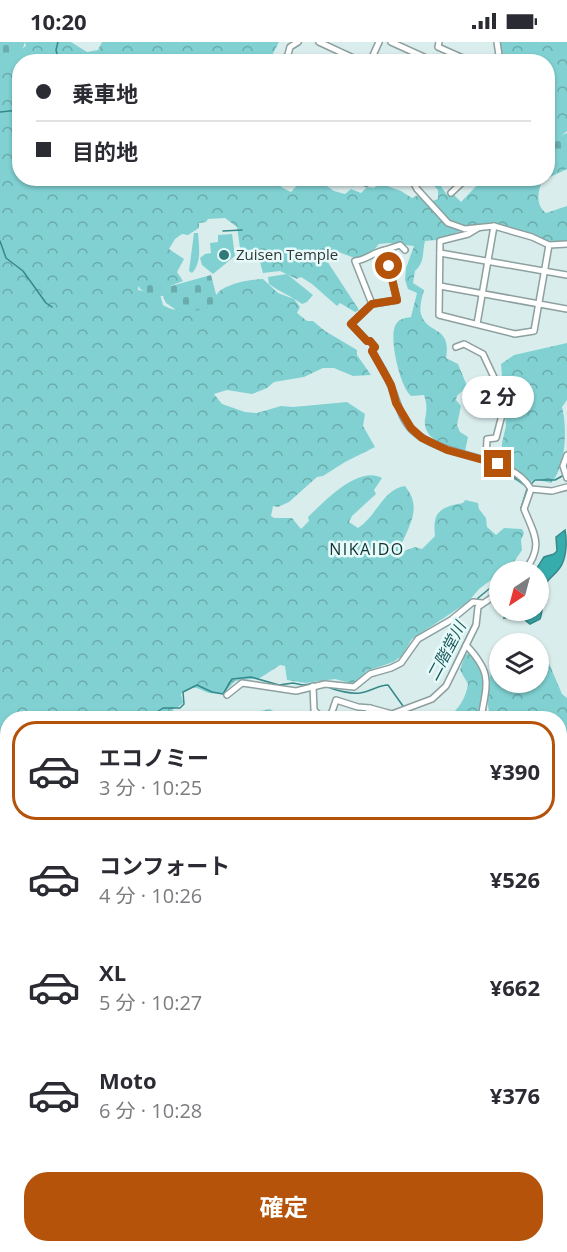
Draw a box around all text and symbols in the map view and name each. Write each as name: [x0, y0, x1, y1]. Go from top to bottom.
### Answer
text: 10:20: [30, 6, 87, 36]
text: 乗車地: [72, 78, 138, 108]
text: 目的地: [72, 136, 138, 166]
place label: Zuisen Temple: [236, 244, 338, 264]
marker: Zuisen Temple: [217, 248, 231, 262]
route start: [375, 252, 402, 279]
callout: 2 分: [462, 377, 534, 419]
text: 2 分: [480, 383, 516, 410]
route end: [484, 450, 511, 477]
district label: NIKAIDO: [329, 538, 405, 560]
north arrow: [489, 561, 549, 621]
map controls: [489, 561, 549, 693]
water label: 二階堂川: [421, 616, 472, 684]
button: layers: [489, 633, 549, 693]
text: エコノミー: [99, 742, 209, 772]
icon: car: [27, 744, 81, 798]
text: ¥390: [490, 756, 540, 786]
text: 3 分 · 10:25: [99, 774, 202, 801]
text: コンフォート: [99, 850, 230, 880]
icon: car: [27, 852, 81, 906]
text: ¥526: [490, 864, 540, 894]
text: 4 分 · 10:26: [99, 882, 202, 909]
text: XL: [99, 957, 126, 987]
icon: car: [27, 960, 81, 1014]
text: ¥662: [490, 972, 540, 1002]
text: 5 分 · 10:27: [99, 989, 202, 1016]
text: Moto: [99, 1065, 157, 1095]
icon: car: [27, 1068, 81, 1122]
text: ¥376: [490, 1080, 540, 1110]
text: 6 分 · 10:28: [99, 1097, 202, 1124]
button: 確定: [24, 1172, 543, 1241]

